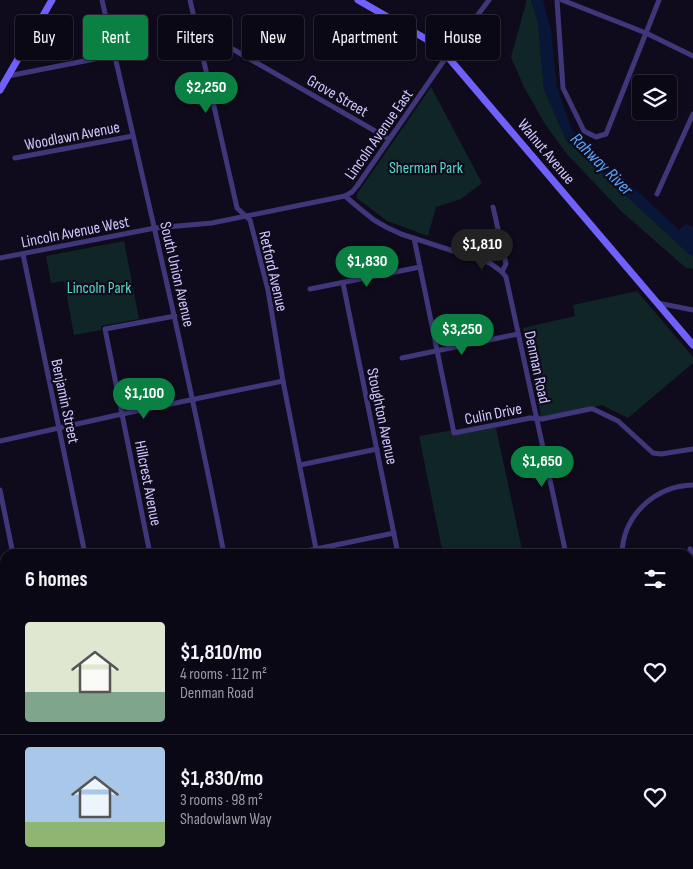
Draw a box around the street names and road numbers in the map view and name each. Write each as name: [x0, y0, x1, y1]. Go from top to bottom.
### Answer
street label: Grove Street: [303, 71, 371, 122]
street label: Lincoln Avenue East: [341, 86, 417, 184]
street label: Walnut Avenue: [513, 116, 579, 188]
street label: Woodlawn Avenue: [23, 118, 122, 155]
street label: Lincoln Avenue West: [20, 213, 131, 252]
street label: South Union Avenue: [155, 220, 198, 329]
street label: Retford Avenue: [254, 229, 291, 313]
street label: Denman Road: [520, 329, 553, 405]
street label: Benjamin Street: [46, 357, 83, 445]
street label: Stoughton Avenue: [362, 366, 401, 466]
street label: Culin Drive: [463, 400, 524, 429]
street label: Hillcrest Avenue: [130, 439, 165, 528]

